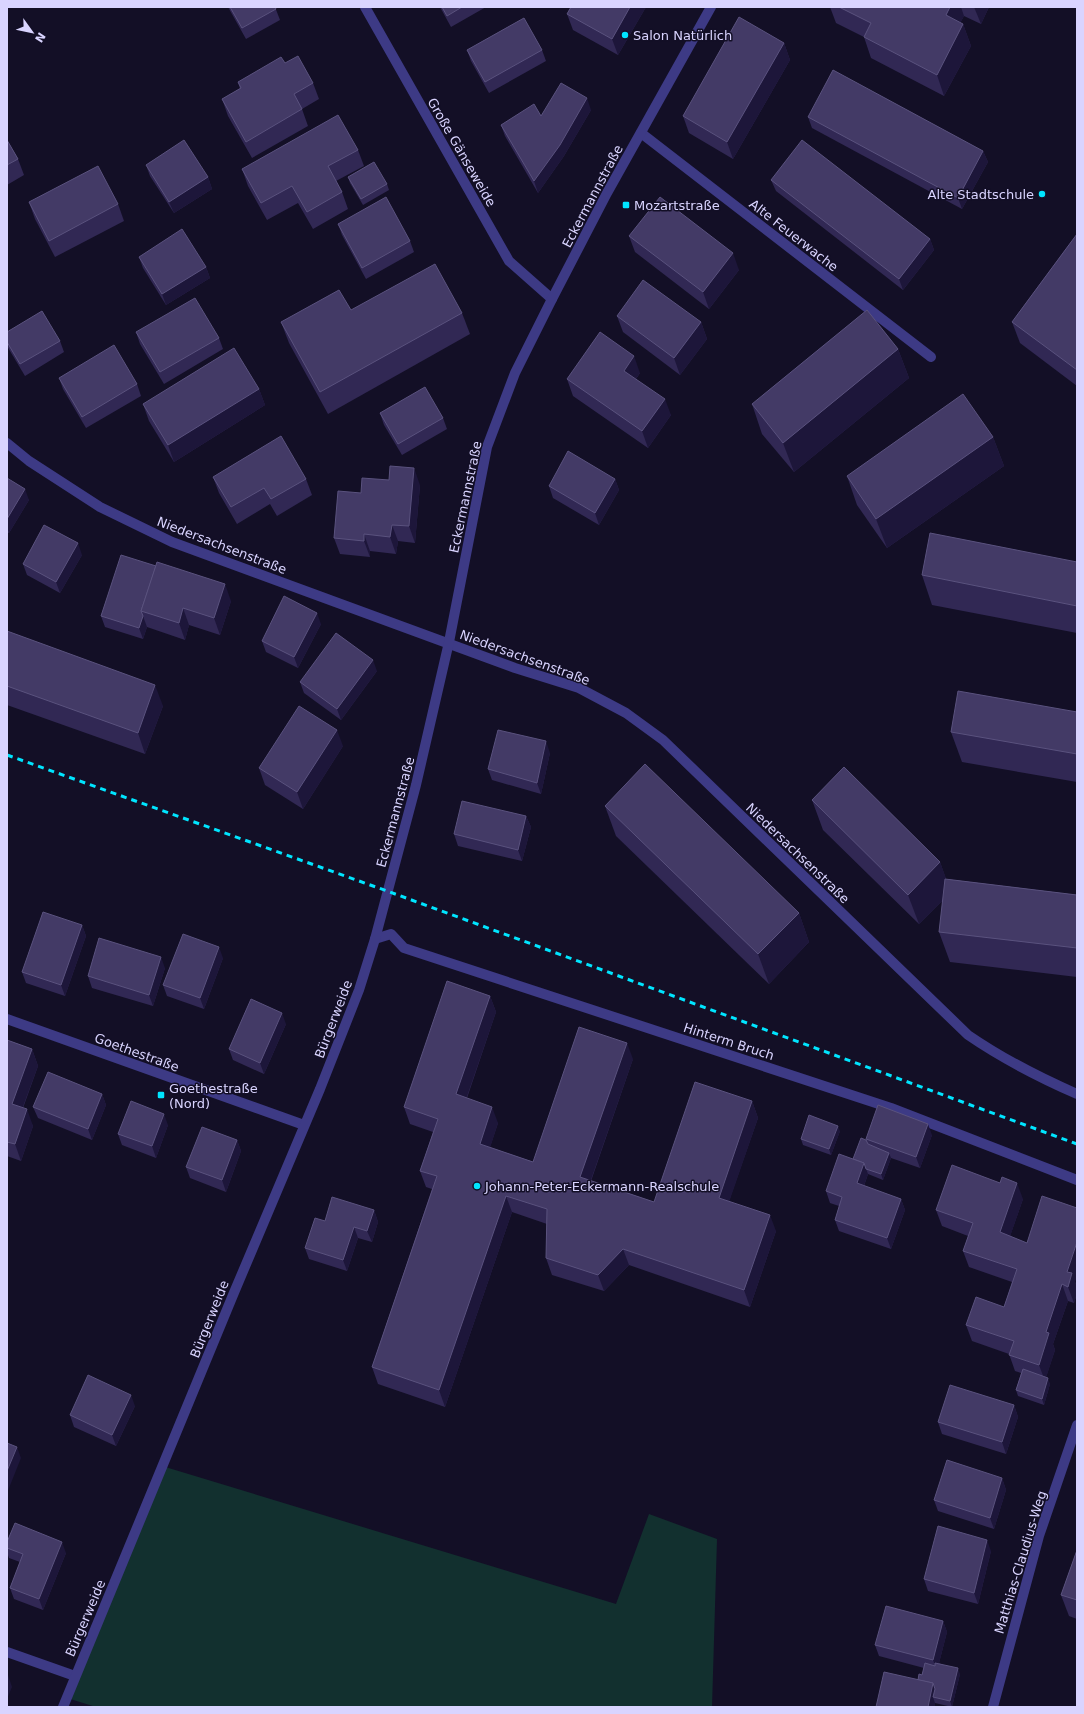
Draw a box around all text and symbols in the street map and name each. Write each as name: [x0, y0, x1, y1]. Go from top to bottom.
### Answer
north arrow: [12, 12, 52, 52]
place label: Salon Natürlich: [633, 28, 732, 43]
text: N: [32, 30, 48, 45]
marker: Salon Natürlich: [620, 30, 630, 40]
street label: Große Gänseweide: [424, 95, 499, 209]
street label: Eckermannstraße: [559, 142, 626, 250]
place label: Alte Stadtschule: [928, 187, 1034, 202]
marker: Alte Stadtschule: [1037, 189, 1047, 199]
street label: Alte Feuerwache: [746, 196, 841, 275]
place label: Mozartstraße: [634, 198, 720, 213]
marker: Mozartstraße: [621, 200, 631, 210]
street label: Eckermannstraße: [446, 440, 485, 554]
street label: Niedersachsenstraße: [155, 514, 289, 577]
street label: Niedersachsenstraße: [458, 627, 592, 688]
street label: Eckermannstraße: [373, 755, 417, 869]
street label: Niedersachsenstraße: [743, 800, 852, 906]
street label: Bürgerweide: [312, 978, 355, 1060]
street label: Hinterm Bruch: [682, 1020, 776, 1063]
street label: Goethestraße: [93, 1030, 181, 1075]
place label: Goethestraße (Nord): [169, 1081, 258, 1111]
marker: Goethestraße (Nord): [156, 1090, 166, 1100]
place label: Johann-Peter-Eckermann-Realschule: [484, 1179, 719, 1194]
marker: Johann-Peter-Eckermann-Realschule: [472, 1181, 482, 1191]
street label: Bürgerweide: [187, 1278, 232, 1360]
street label: Matthias-Claudius-Weg: [992, 1489, 1049, 1636]
street label: Bürgerweide: [62, 1577, 108, 1659]

